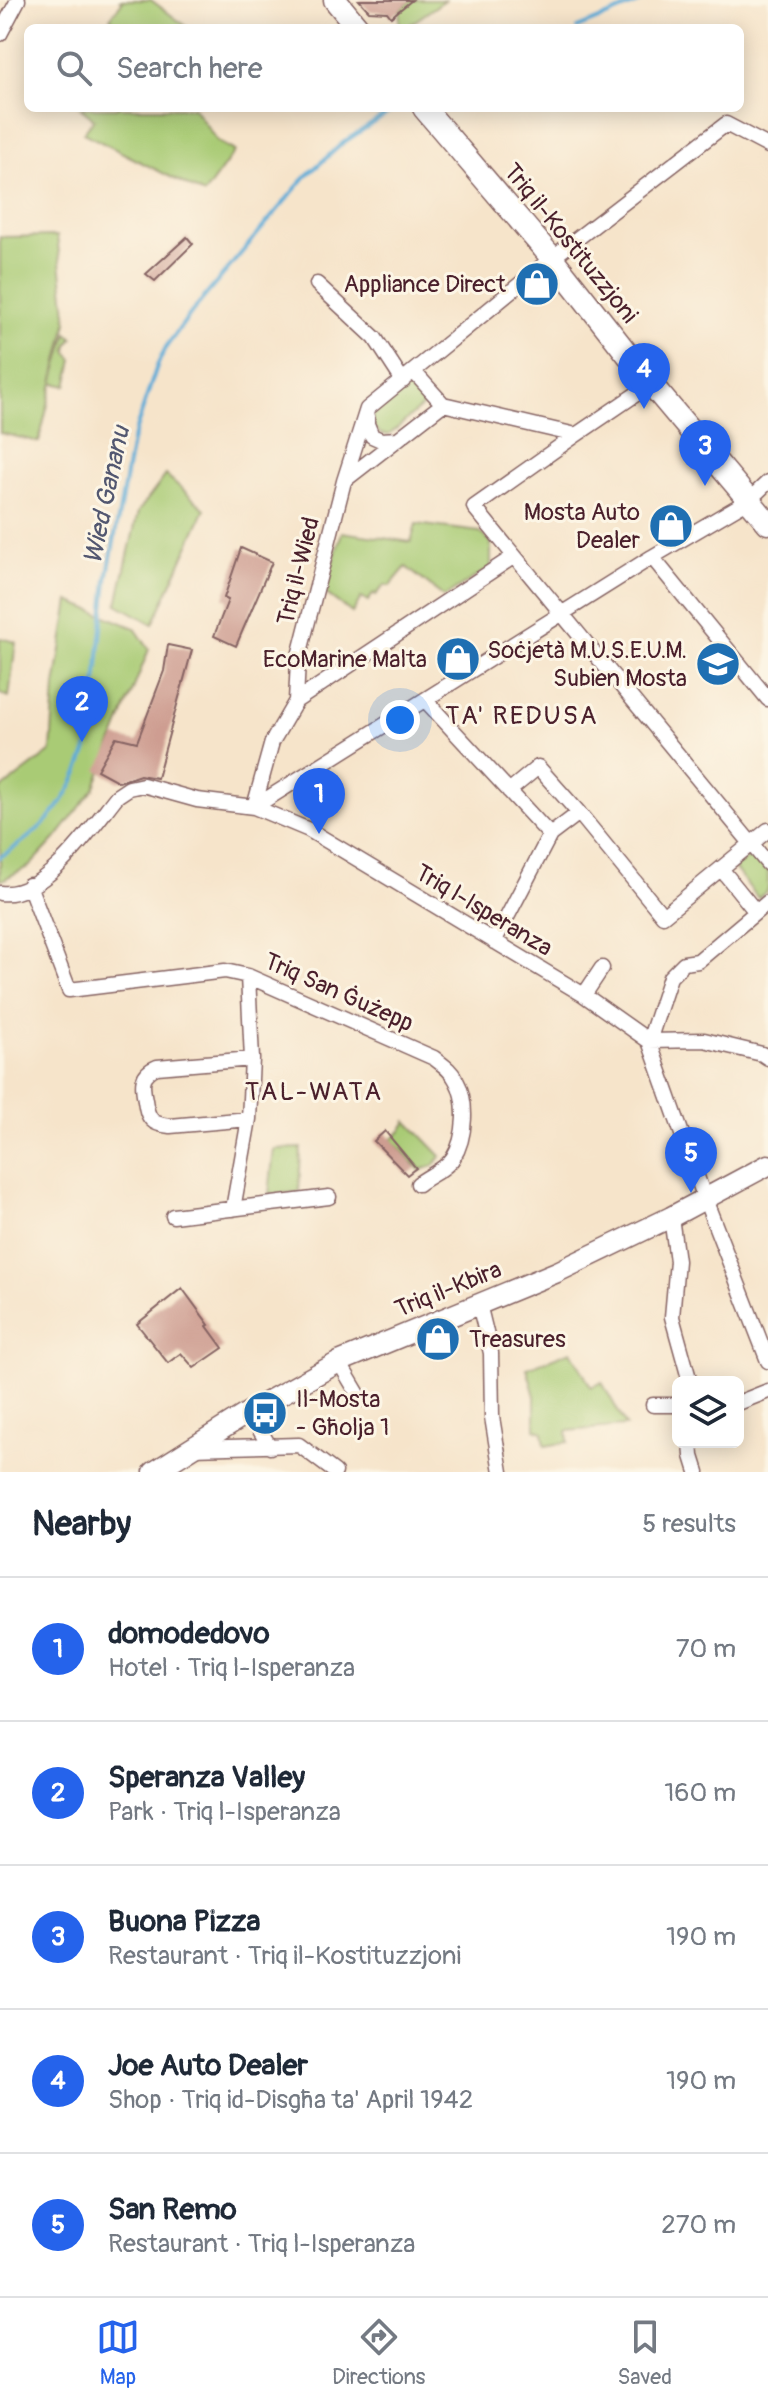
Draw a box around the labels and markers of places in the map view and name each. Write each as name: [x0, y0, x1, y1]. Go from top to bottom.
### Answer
shop icon: Appliance Direct: [513, 260, 561, 308]
place label: Appliance Direct: [343, 270, 506, 299]
pin: 4: [618, 343, 670, 409]
pin: 3: [679, 420, 731, 486]
place label: Mosta Auto Dealer: [524, 498, 640, 555]
shop icon: Mosta Auto Dealer: [647, 502, 695, 550]
shop icon: EcoMarine Malta: [434, 635, 482, 683]
place label: Soċjetà M.U.S.E.U.M. Subien Mosta: [487, 636, 687, 693]
school or university icon: Soċjetà M.U.S.E.U.M. Subien Mosta: [694, 640, 742, 688]
place label: EcoMarine Malta: [263, 645, 427, 674]
pin: 2: [56, 676, 108, 742]
pin: 1: [293, 768, 345, 834]
pin: 5: [665, 1127, 717, 1193]
shop icon: Treasures: [414, 1315, 462, 1363]
place label: Treasures: [469, 1325, 566, 1354]
place label: Il-Mosta - Għolja 1: [296, 1385, 389, 1442]
bus stop icon: Il-Mosta - Għolja 1: [241, 1389, 289, 1437]

